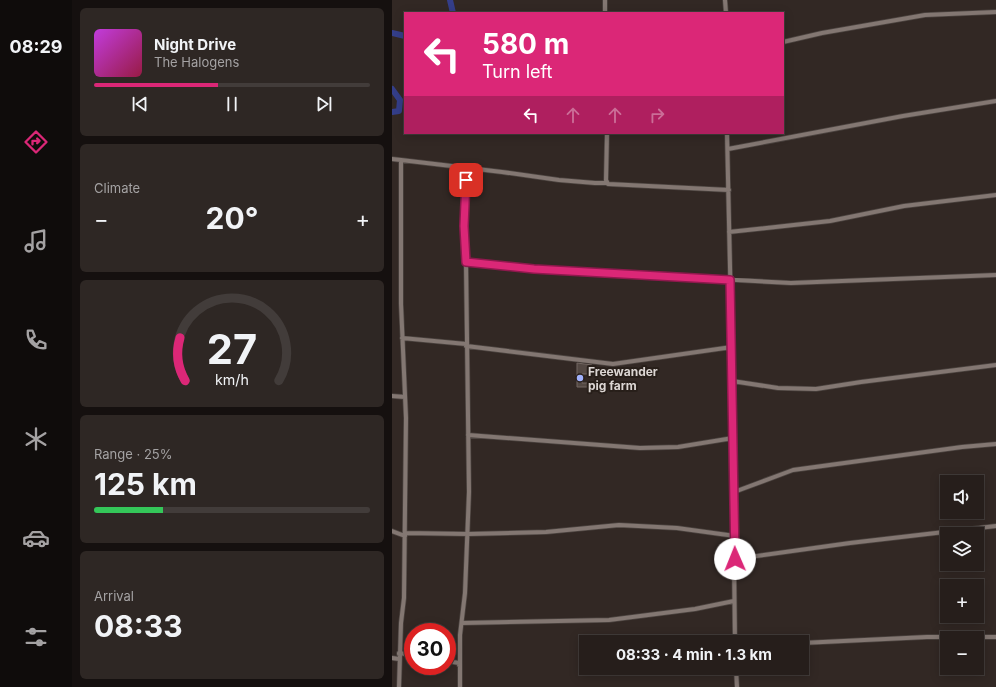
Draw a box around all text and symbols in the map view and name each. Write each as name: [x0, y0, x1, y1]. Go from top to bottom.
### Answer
text: 580 m: [482, 27, 569, 61]
icon: left: [416, 28, 468, 80]
text: Night Drive: [154, 35, 236, 54]
text: 08:29: [10, 36, 62, 57]
text: The Halogens: [154, 54, 239, 70]
text: Turn left: [482, 61, 552, 82]
icon: previous: [129, 93, 151, 115]
icon: pause: [221, 93, 243, 115]
icon: next: [313, 93, 335, 115]
icon: left: [520, 104, 542, 126]
icon: ahead: [562, 104, 584, 126]
icon: ahead: [604, 104, 626, 126]
icon: right: [646, 104, 668, 126]
icon: directions: [22, 128, 50, 156]
pin: [449, 163, 483, 197]
icon: arrive: [455, 169, 477, 191]
text: Climate: [94, 180, 140, 196]
text: 20°: [206, 200, 258, 236]
text: −: [94, 206, 109, 232]
text: +: [355, 206, 370, 232]
icon: music: [22, 227, 50, 255]
text: 27: [207, 324, 257, 374]
icon: phone: [22, 326, 50, 354]
place label: Freewander pig farm: [588, 364, 658, 393]
text: km/h: [215, 371, 249, 388]
marker: Freewander pig farm: [575, 373, 585, 383]
icon: climate: [22, 425, 50, 453]
text: Range · 25%: [94, 446, 173, 462]
text: 125 km: [94, 466, 197, 502]
map controls: [940, 475, 984, 675]
button: sound: [940, 475, 984, 519]
icon: car: [22, 524, 50, 552]
button: layers: [940, 527, 984, 571]
position arrow: [714, 538, 756, 580]
button: +: [940, 579, 984, 623]
text: Arrival: [94, 588, 134, 604]
text: 08:33: [94, 608, 183, 644]
icon: filters: [22, 623, 50, 651]
speed limit sign: 30: [404, 623, 456, 675]
button: −: [940, 631, 984, 675]
text: 08:33 · 4 min · 1.3 km: [616, 645, 772, 664]

